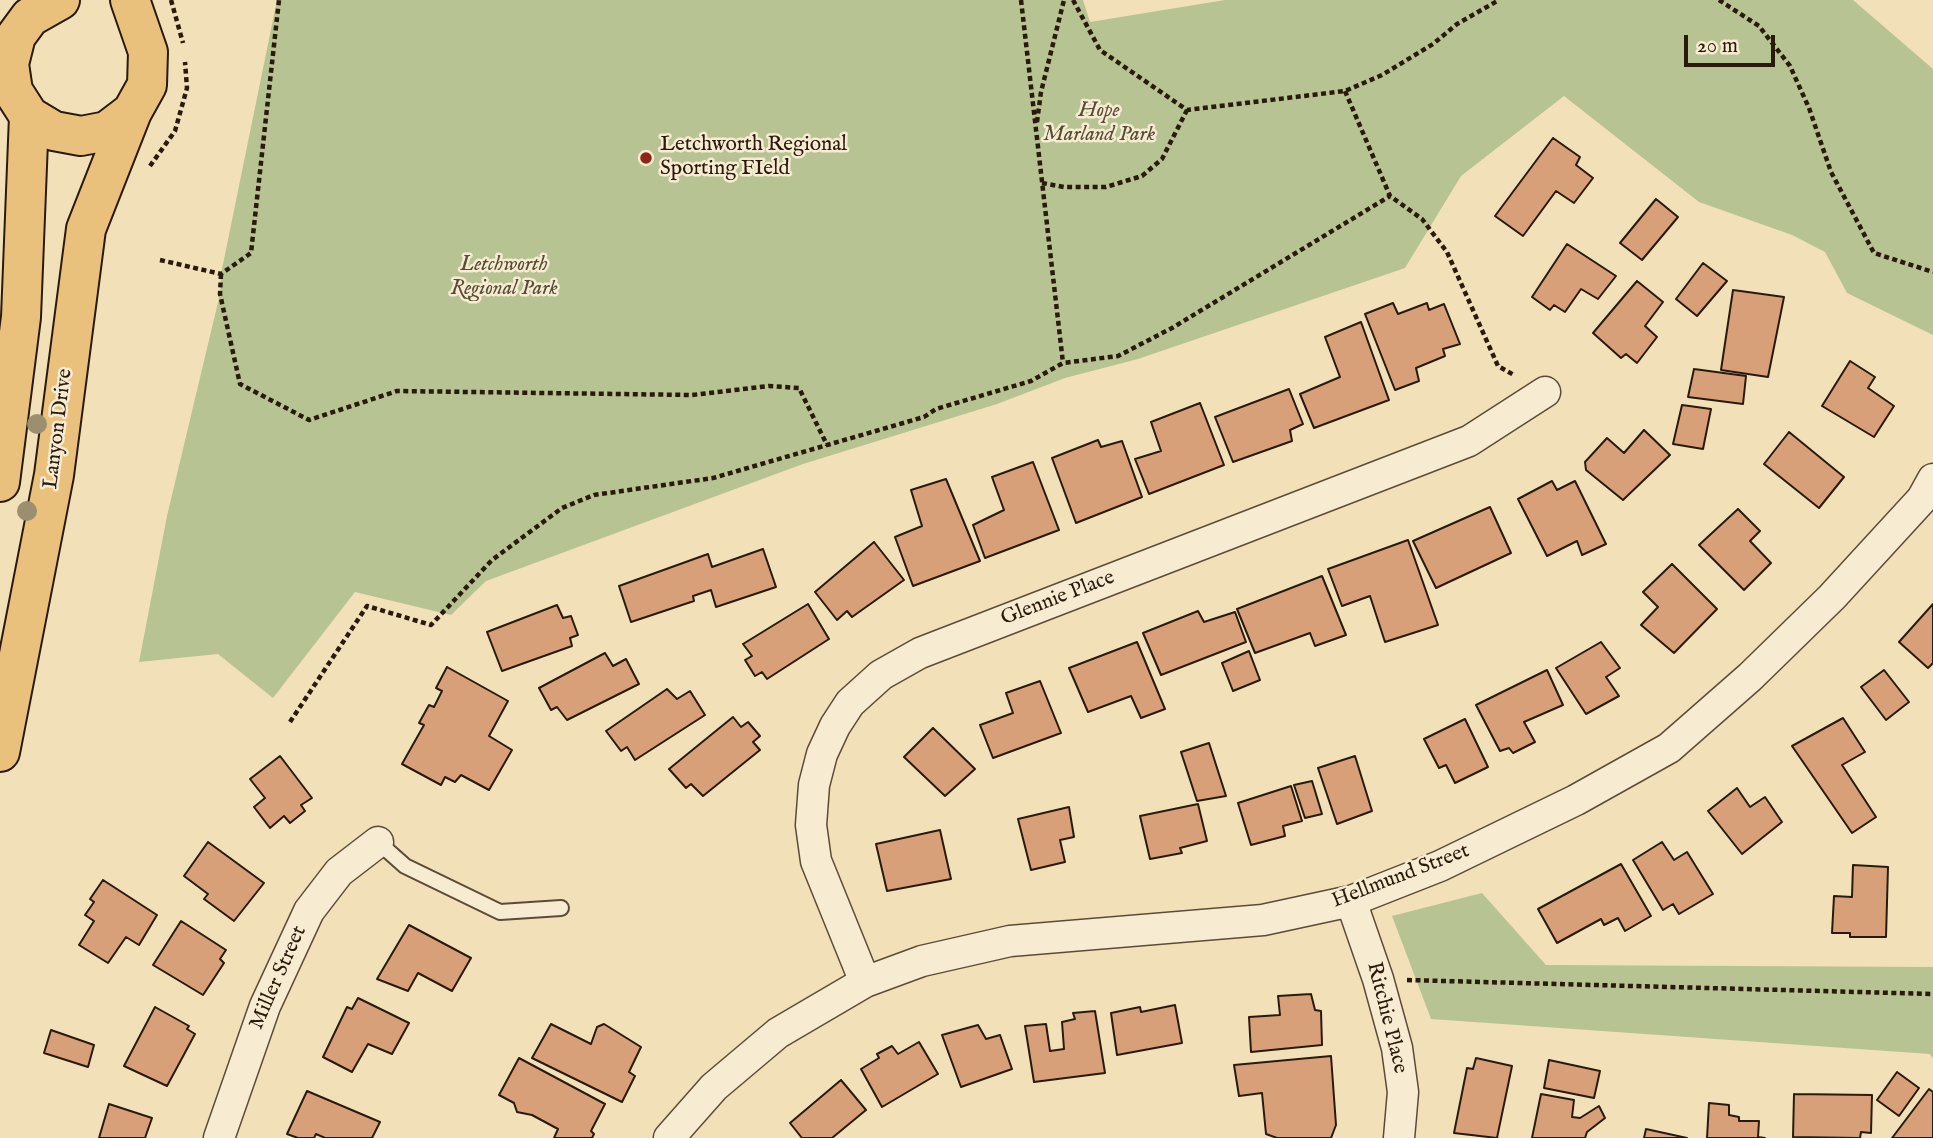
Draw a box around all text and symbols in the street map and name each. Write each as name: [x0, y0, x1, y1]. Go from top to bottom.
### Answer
scale bar: [1688, 21, 1779, 65]
text: 20 m: [1697, 33, 1738, 60]
park label: Hope Marland Park: [1043, 99, 1155, 149]
place label: Letchworth Regional Sporting FIeld: [660, 133, 847, 183]
marker: Letchworth Regional Sporting FIeld: [638, 150, 654, 166]
park label: Letchworth Regional Park: [450, 253, 558, 303]
street label: Lanyon Drive: [39, 367, 79, 491]
street label: Glennie Place: [998, 566, 1118, 632]
street label: Hellmund Street: [1329, 839, 1473, 915]
street label: Miller Street: [245, 922, 313, 1034]
street label: Ritchie Place: [1360, 960, 1412, 1076]

